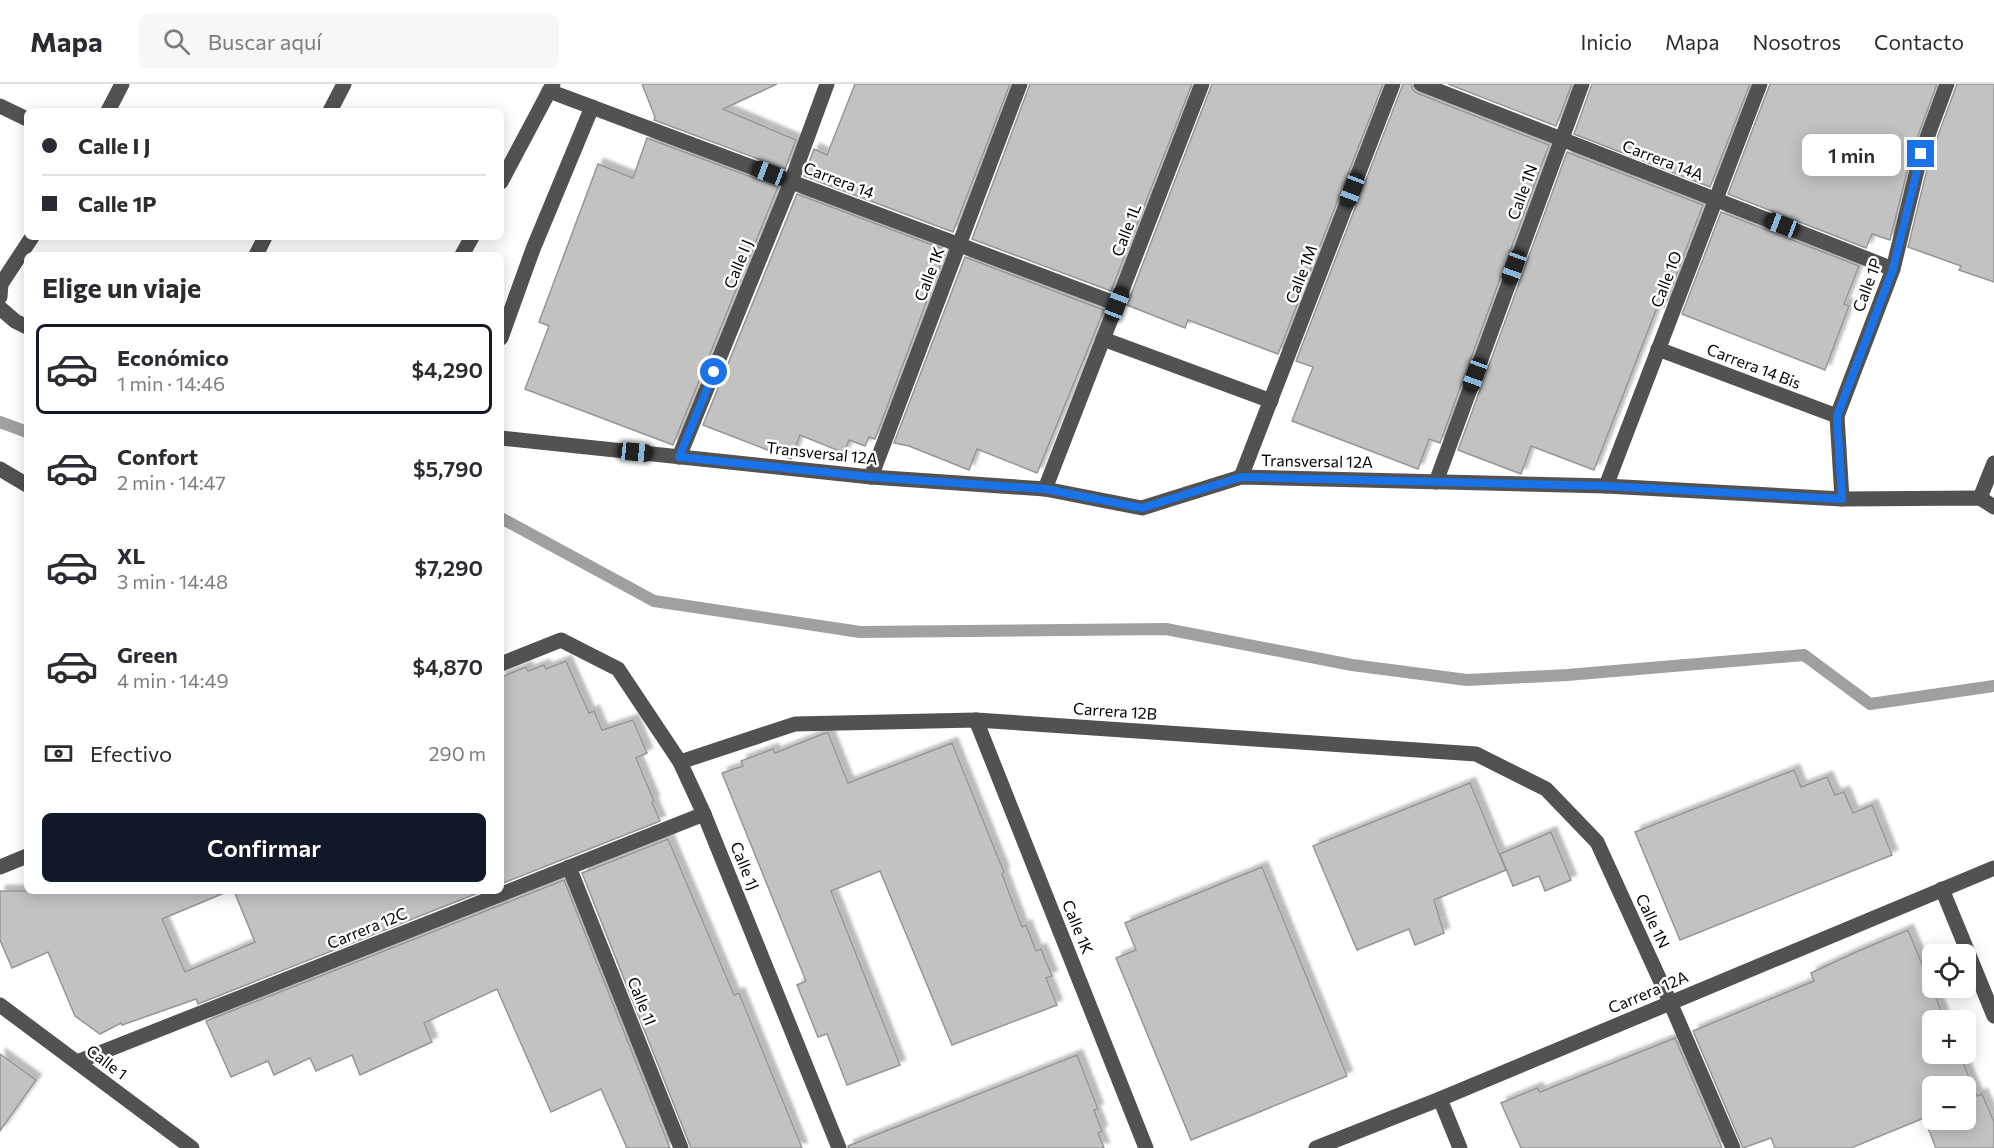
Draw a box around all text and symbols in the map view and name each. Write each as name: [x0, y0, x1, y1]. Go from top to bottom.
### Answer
search box: [139, 14, 559, 68]
text: Mapa: [30, 24, 103, 58]
icon: search: [160, 25, 193, 58]
text: Buscar aquí: [208, 28, 322, 55]
text: Inicio: [1580, 29, 1632, 54]
text: Mapa: [1665, 29, 1719, 54]
text: Nosotros: [1752, 29, 1841, 54]
text: Contacto: [1874, 29, 1964, 54]
text: Calle I J: [78, 132, 151, 159]
callout: 1 min: [1801, 133, 1900, 175]
street label: Carrera 14A: [1620, 135, 1706, 184]
route end: [1907, 140, 1934, 167]
text: 1 min: [1828, 143, 1875, 167]
street label: Carrera 14: [801, 157, 878, 202]
car: [749, 158, 789, 188]
street label: Calle 1N: [1503, 161, 1540, 222]
car: [1337, 170, 1367, 210]
text: Calle 1P: [78, 190, 157, 217]
street label: Calle 1L: [1107, 201, 1144, 259]
car: [1762, 210, 1802, 240]
street label: Calle I J: [719, 237, 756, 291]
street label: Calle 1M: [1281, 242, 1320, 306]
street label: Calle 1K: [910, 244, 948, 304]
car: [1499, 247, 1529, 287]
street label: Calle 1O: [1646, 248, 1685, 310]
street label: Calle 1P: [1848, 255, 1885, 314]
text: Elige un viaje: [42, 271, 201, 304]
car: [1102, 284, 1132, 324]
street label: Carrera 14 Bis: [1704, 339, 1804, 392]
icon: car: [45, 342, 99, 396]
text: Económico: [117, 344, 229, 371]
car: [1460, 355, 1490, 395]
text: $4,290: [411, 356, 483, 383]
route start: [700, 358, 727, 385]
text: 1 min · 14:46: [117, 371, 225, 395]
street label: Transversal 12A: [765, 437, 879, 468]
icon: car: [45, 441, 99, 495]
car: [616, 441, 654, 463]
text: Confort: [117, 443, 198, 470]
street label: Transversal 12A: [1261, 450, 1373, 471]
text: $5,790: [413, 455, 483, 482]
text: 2 min · 14:47: [117, 470, 226, 494]
icon: car: [45, 540, 99, 594]
text: XL: [117, 542, 145, 569]
text: $7,290: [414, 554, 483, 581]
text: 3 min · 14:48: [117, 569, 228, 593]
icon: car: [45, 639, 99, 693]
text: Green: [117, 641, 178, 668]
text: $4,870: [412, 653, 483, 680]
text: 4 min · 14:49: [117, 668, 229, 692]
street label: Carrera 12B: [1072, 698, 1158, 723]
icon: cash: [42, 737, 75, 770]
text: Efectivo: [90, 740, 172, 767]
text: 290 m: [428, 741, 486, 765]
button: Confirmar: [42, 813, 486, 882]
street label: Calle 1J: [727, 839, 764, 893]
street label: Calle 1N: [1633, 891, 1674, 951]
street label: Calle 1K: [1059, 897, 1098, 957]
street label: Carrera 12C: [324, 903, 410, 952]
map controls: [1922, 944, 1976, 1130]
button: locate: [1922, 944, 1976, 998]
street label: Carrera 12A: [1605, 966, 1691, 1017]
street label: Calle 1I: [624, 974, 661, 1028]
button: +: [1922, 1010, 1976, 1064]
street label: Calle 1: [83, 1040, 131, 1083]
button: −: [1922, 1076, 1976, 1130]

